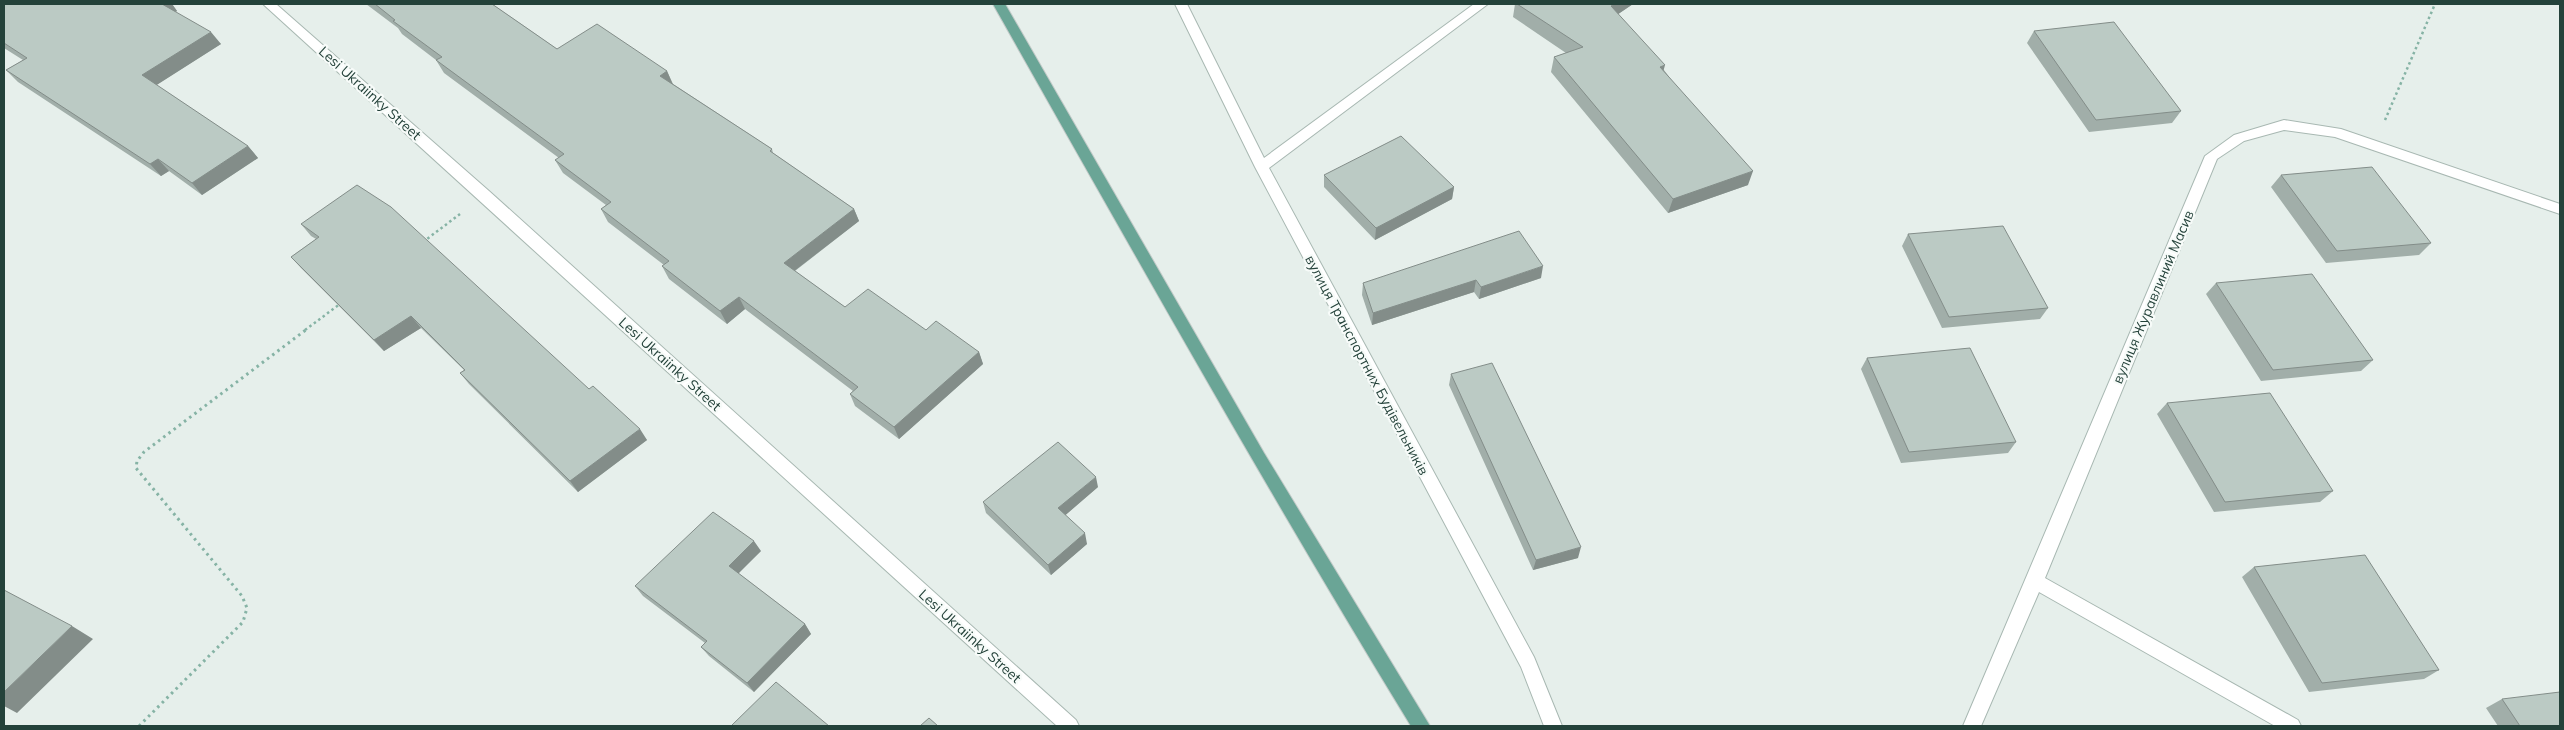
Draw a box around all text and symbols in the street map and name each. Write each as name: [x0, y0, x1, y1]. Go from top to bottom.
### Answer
street label: Lesi Ukraiinky Street: [315, 42, 425, 144]
street label: вулиця Журавлиний Масив: [2108, 207, 2198, 386]
street label: вулиця Транспортних Будівельників: [1301, 252, 1433, 478]
street label: Lesi Ukraiinky Street: [615, 313, 725, 415]
street label: Lesi Ukraiinky Street: [915, 585, 1025, 687]

